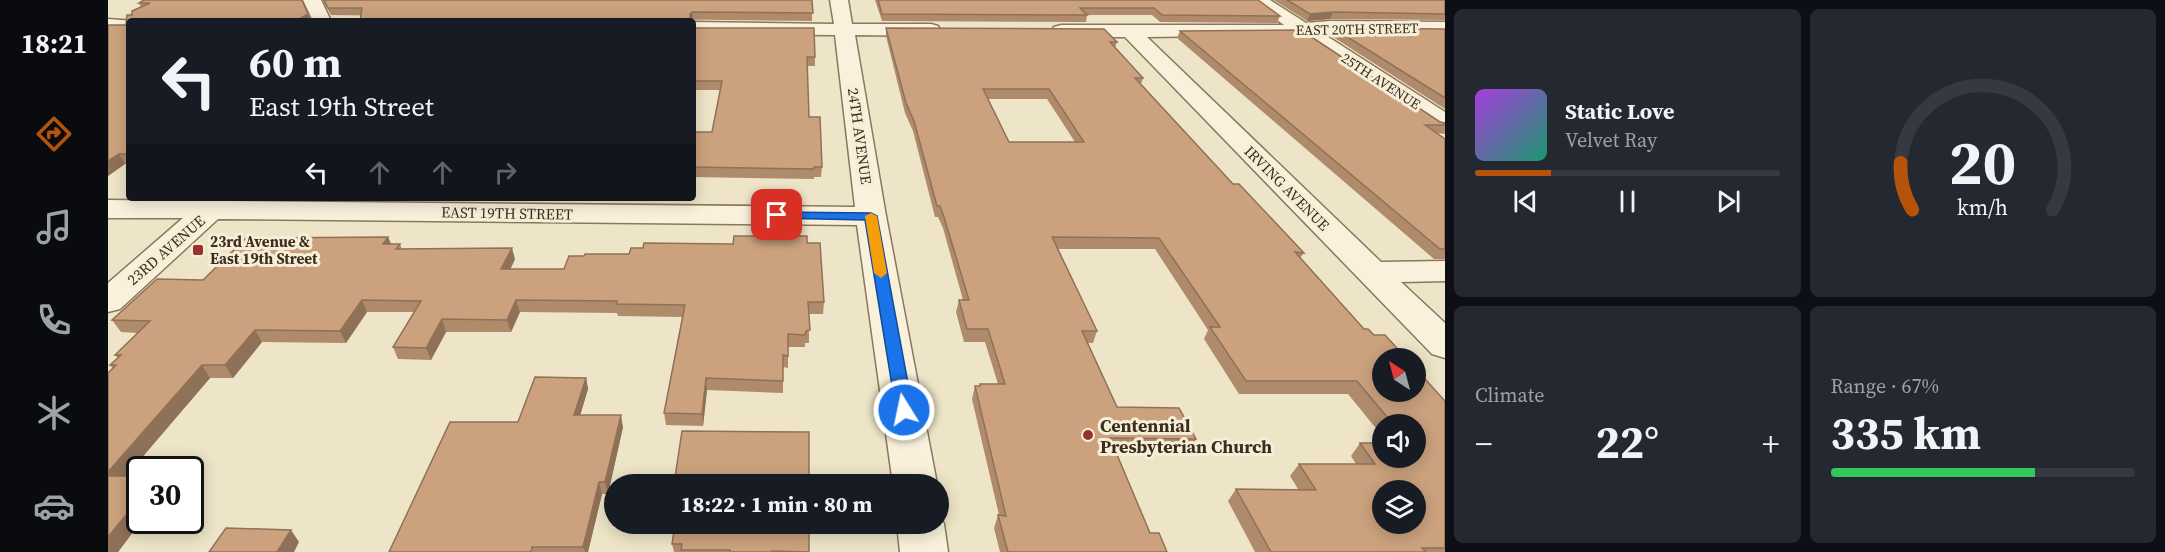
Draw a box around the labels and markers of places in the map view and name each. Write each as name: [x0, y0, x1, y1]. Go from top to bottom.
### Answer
pin: [751, 189, 802, 240]
place label: 23rd Avenue & East 19th Street: [210, 231, 318, 269]
marker: 23rd Avenue & East 19th Street: [191, 243, 205, 257]
place label: Centennial Presbyterian Church: [1100, 413, 1272, 459]
marker: Centennial Presbyterian Church: [1081, 428, 1095, 442]

